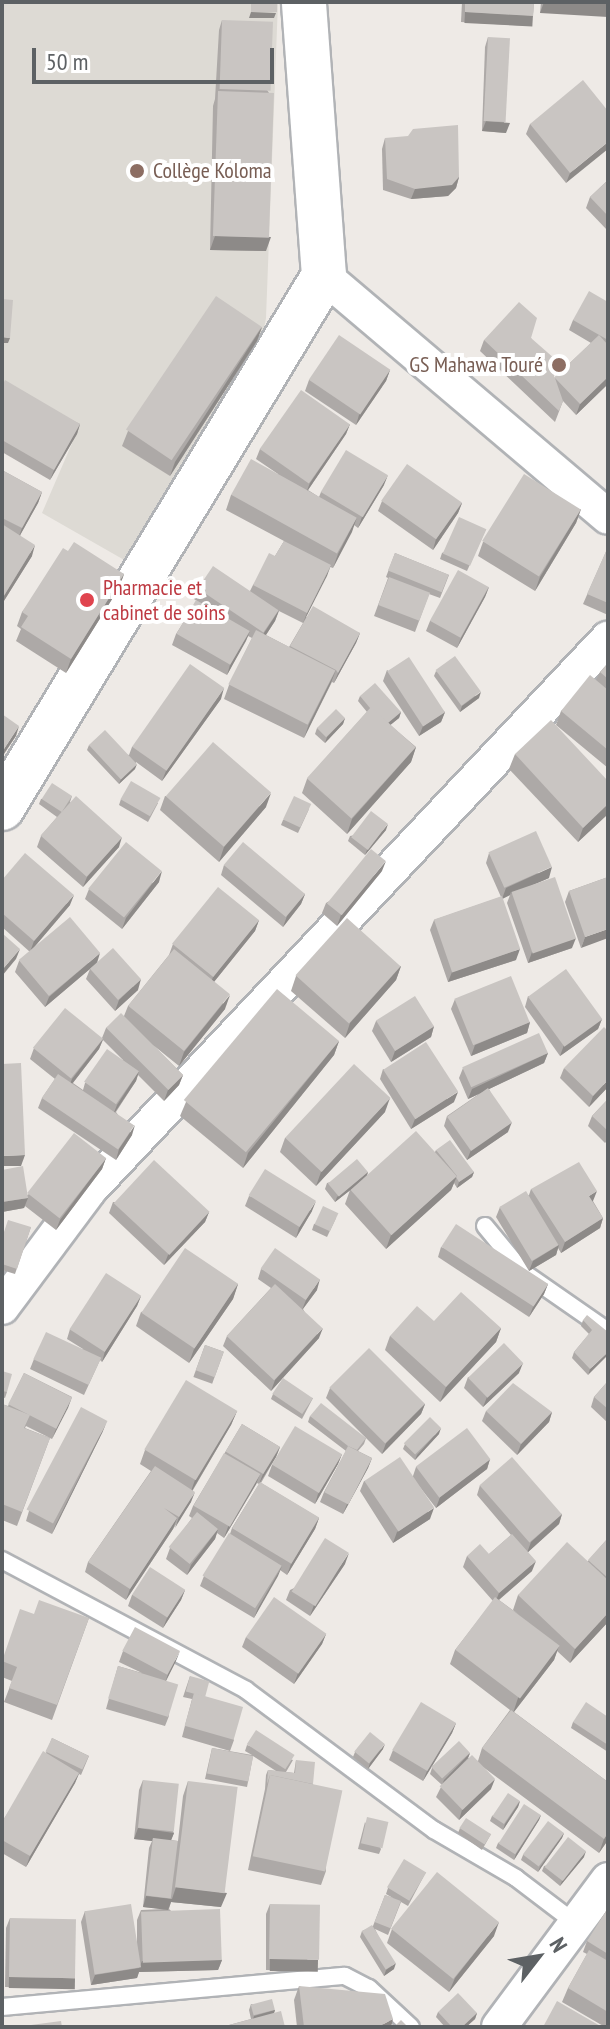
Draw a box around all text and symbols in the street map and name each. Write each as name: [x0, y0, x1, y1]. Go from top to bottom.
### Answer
scale bar: [36, 32, 278, 82]
text: 50 m: [46, 46, 88, 77]
place label: Collège Koloma: [153, 158, 272, 184]
marker: Collège Koloma: [128, 162, 146, 180]
place label: GS Mahawa Touré: [409, 352, 543, 378]
marker: GS Mahawa Touré: [550, 356, 568, 374]
place label: Pharmacie et cabinet de soins: [103, 574, 225, 626]
marker: Pharmacie et cabinet de soins: [78, 591, 96, 609]
north arrow: [498, 1917, 578, 1997]
text: N: [544, 1932, 574, 1957]

